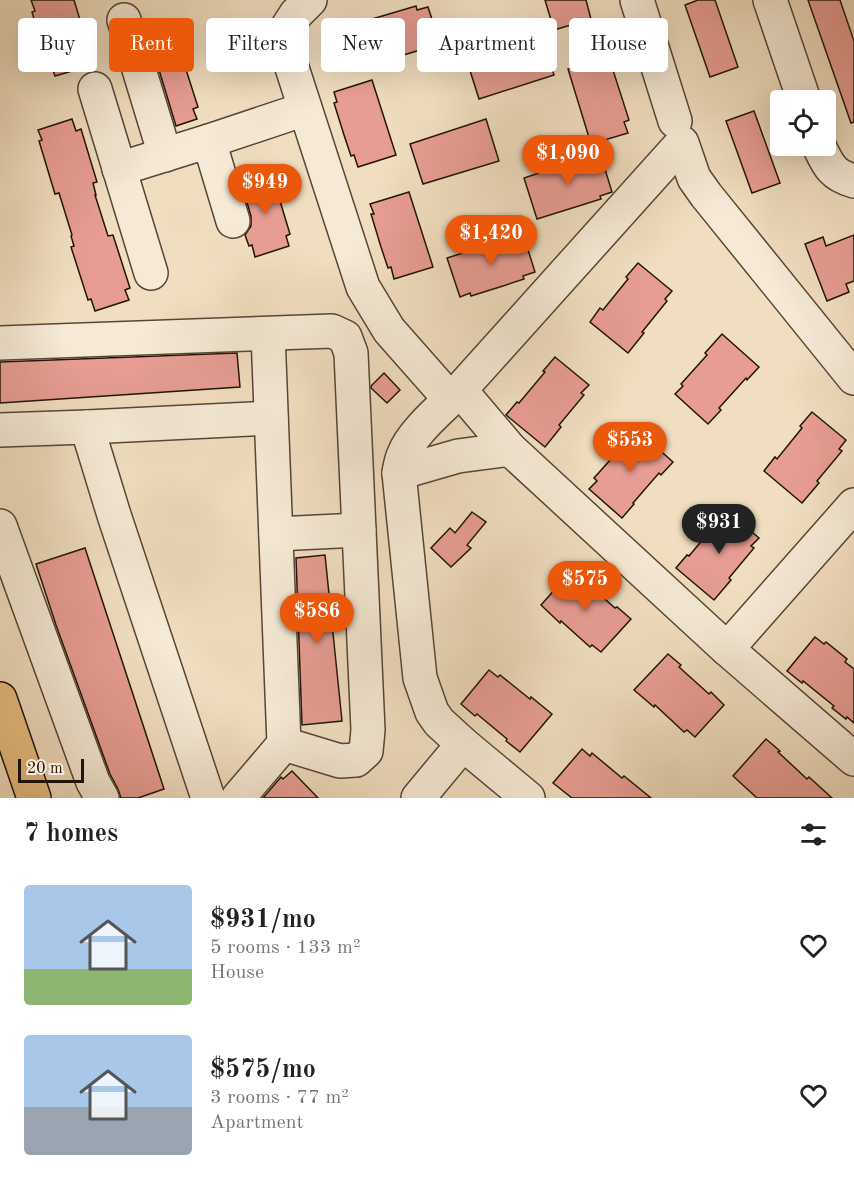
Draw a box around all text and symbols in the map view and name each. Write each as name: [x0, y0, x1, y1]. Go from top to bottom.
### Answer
chip: Buy: [18, 18, 97, 72]
chip: Rent: [109, 18, 194, 72]
chip: Filters: [206, 18, 309, 72]
chip: New: [321, 18, 405, 72]
chip: Apartment: [417, 18, 557, 72]
chip: House: [569, 18, 668, 72]
map controls: [770, 90, 836, 156]
button: locate: [770, 90, 836, 156]
pin: $1,090: [519, 135, 617, 186]
text: $1,090: [536, 144, 600, 164]
pin: $949: [229, 164, 301, 215]
text: $949: [242, 173, 288, 193]
pin: $1,420: [442, 215, 540, 266]
text: $1,420: [459, 224, 523, 244]
pin: $553: [594, 422, 666, 473]
text: $553: [607, 431, 653, 451]
pin: $931: [683, 504, 755, 555]
text: $931: [696, 513, 742, 533]
pin: $575: [549, 561, 621, 612]
text: $575: [562, 570, 608, 590]
pin: $586: [281, 593, 353, 644]
text: $586: [294, 602, 340, 622]
scale bar: [18, 756, 84, 784]
text: 20 m: [27, 761, 63, 777]
icon: filters: [797, 818, 830, 851]
text: 7 homes: [24, 821, 118, 847]
text: $931/mo: [210, 907, 316, 933]
icon: home: [72, 909, 144, 981]
icon: heart: [797, 929, 830, 962]
text: 5 rooms · 133 m²: [210, 938, 360, 958]
text: House: [210, 963, 264, 983]
text: $575/mo: [210, 1057, 316, 1083]
icon: home: [72, 1059, 144, 1131]
icon: heart: [797, 1079, 830, 1112]
text: 3 rooms · 77 m²: [210, 1088, 349, 1108]
text: Apartment: [210, 1113, 304, 1133]

